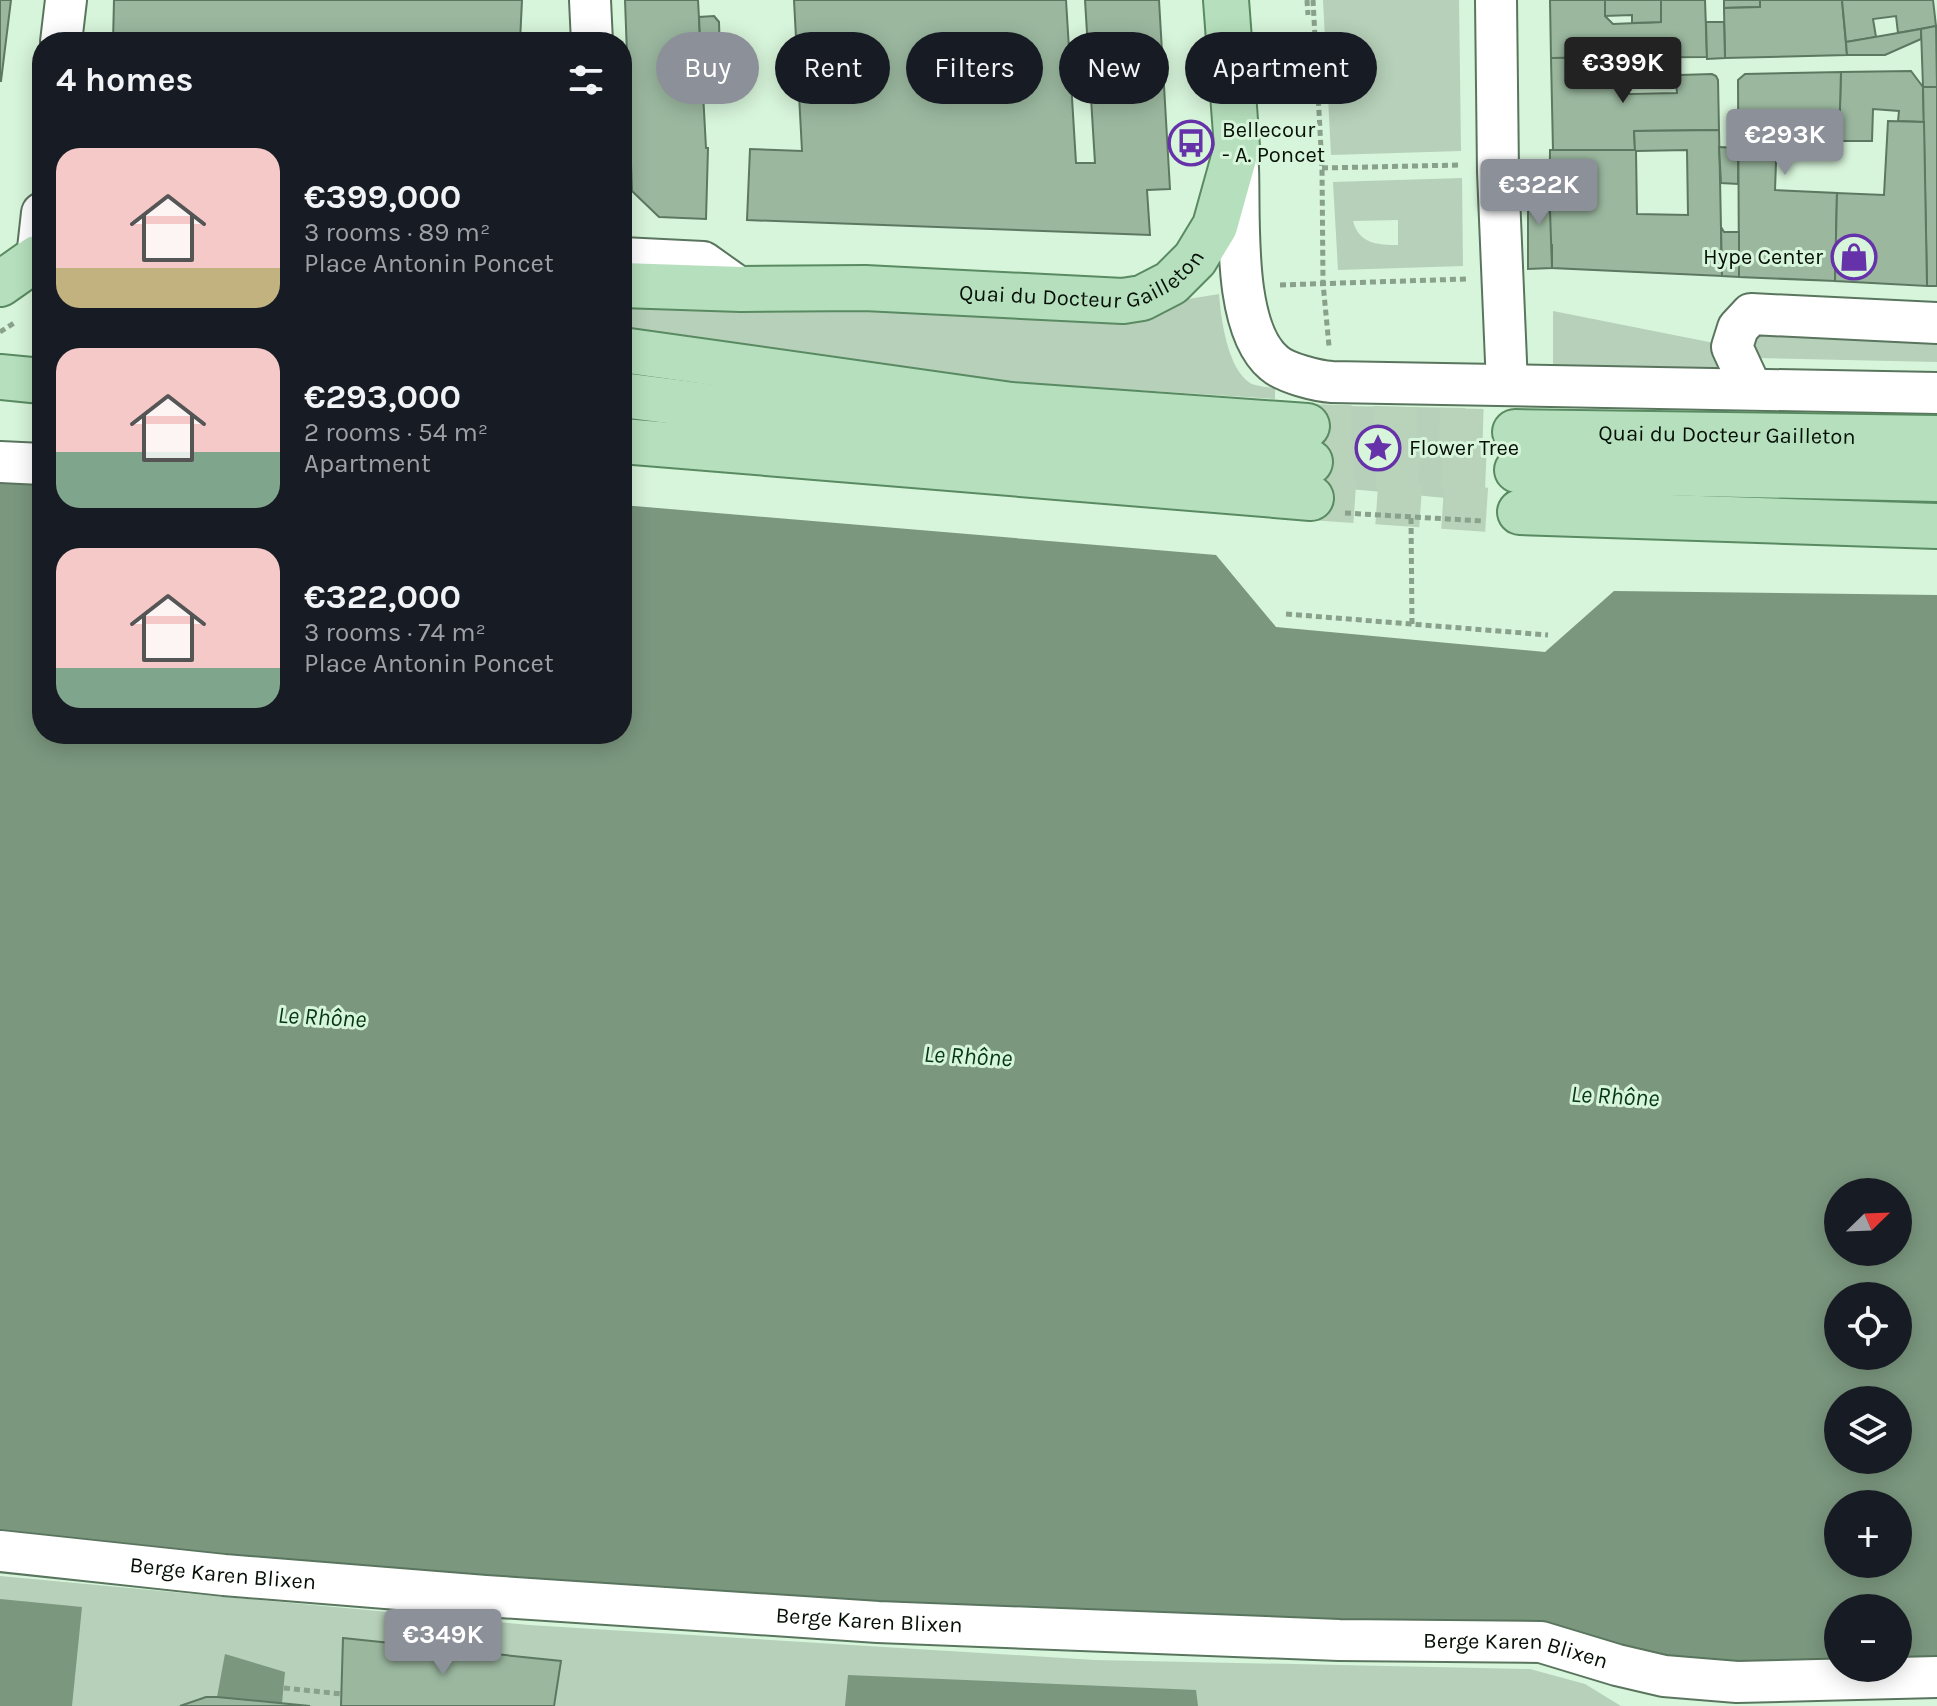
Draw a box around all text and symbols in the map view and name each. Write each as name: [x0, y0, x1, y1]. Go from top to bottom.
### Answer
chip: Buy: [656, 32, 759, 104]
chip: Rent: [775, 32, 890, 104]
chip: Filters: [906, 32, 1043, 104]
chip: New: [1059, 32, 1169, 104]
chip: Apartment: [1185, 32, 1377, 104]
pin: €399K: [1567, 37, 1679, 105]
text: €399K: [1582, 47, 1664, 78]
icon: filters: [564, 58, 608, 102]
text: 4 homes: [56, 60, 193, 100]
pin: €293K: [1729, 109, 1841, 177]
place label: Bellecour - A. Poncet: [1222, 117, 1325, 168]
bus stop icon: Bellecour - A. Poncet: [1167, 119, 1215, 167]
text: €293K: [1744, 119, 1826, 150]
pin: €322K: [1483, 159, 1595, 227]
text: €322K: [1498, 169, 1580, 200]
text: €399,000: [304, 177, 461, 217]
icon: home: [120, 180, 216, 276]
text: 3 rooms · 89 m²: [304, 217, 490, 248]
shop icon: Hype Center: [1830, 233, 1878, 281]
place label: Hype Center: [1703, 244, 1823, 270]
street label: Quai du Docteur Gailleton: [958, 246, 1210, 314]
text: Place Antonin Poncet: [304, 248, 554, 279]
text: €293,000: [304, 377, 461, 417]
icon: home: [120, 380, 216, 476]
text: 2 rooms · 54 m²: [304, 417, 488, 448]
street label: Quai du Docteur Gailleton: [1598, 420, 1856, 450]
place icon: Flower Tree: [1354, 424, 1402, 472]
place label: Flower Tree: [1409, 435, 1519, 461]
text: Apartment: [304, 448, 431, 479]
text: €322,000: [304, 577, 461, 617]
icon: home: [120, 580, 216, 676]
text: 3 rooms · 74 m²: [304, 617, 486, 648]
text: Place Antonin Poncet: [304, 648, 554, 679]
water label: Le Rhône: [277, 1001, 367, 1033]
water label: Le Rhône: [923, 1040, 1013, 1072]
water label: Le Rhône: [1570, 1080, 1660, 1112]
north arrow: [1824, 1178, 1912, 1266]
map controls: [1824, 1178, 1912, 1682]
button: locate: [1824, 1282, 1912, 1370]
button: layers: [1824, 1386, 1912, 1474]
button: +: [1824, 1490, 1912, 1578]
street label: Berge Karen Blixen: [128, 1552, 317, 1595]
button: −: [1824, 1594, 1912, 1682]
street label: Berge Karen Blixen: [775, 1602, 963, 1638]
pin: €349K: [387, 1609, 499, 1677]
text: €349K: [403, 1619, 483, 1650]
street label: Berge Karen Blixen: [1423, 1628, 1611, 1674]

